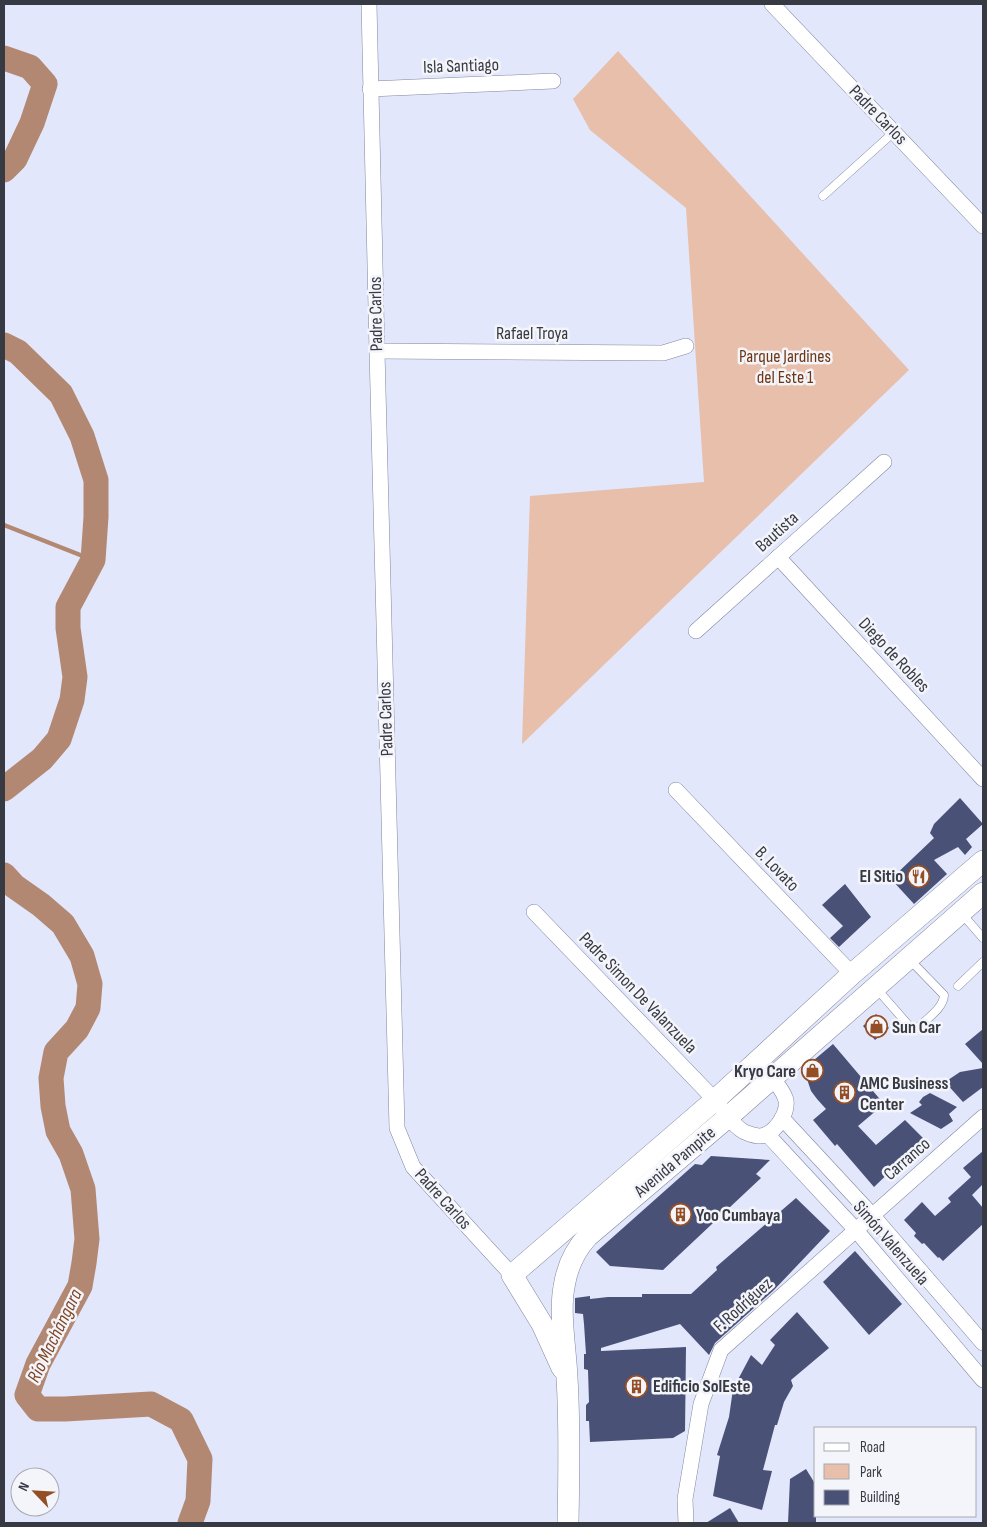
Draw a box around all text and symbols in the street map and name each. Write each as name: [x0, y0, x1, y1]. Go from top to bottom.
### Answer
street label: Isla Santiago: [423, 54, 499, 78]
street label: Padre Carlos: [845, 81, 911, 149]
street label: Padre Carlos: [365, 277, 387, 351]
street label: Rafael Troya: [496, 323, 568, 344]
park label: Parque Jardines del Este 1: [739, 346, 831, 388]
street label: Bautista: [751, 507, 803, 557]
street label: Diego de Robles: [854, 613, 934, 697]
street label: Padre Carlos: [374, 681, 398, 757]
street label: B. Lovato: [751, 842, 803, 896]
restaurant icon: El Sitio: [907, 864, 931, 888]
place label: El Sitio: [860, 866, 903, 887]
street label: Padre Simon De Valanzuela: [575, 928, 701, 1058]
shop icon: Sun Car: [864, 1015, 888, 1039]
place label: Sun Car: [892, 1017, 941, 1038]
shop icon: Kryo Care: [800, 1059, 824, 1083]
place label: Kryo Care: [734, 1061, 796, 1082]
place label: AMC Business Center: [859, 1073, 948, 1115]
building icon: AMC Business Center: [832, 1081, 856, 1105]
street label: Avenida Pampite: [630, 1122, 720, 1203]
street label: Carranco: [879, 1133, 935, 1185]
street label: Padre Carlos: [410, 1164, 476, 1234]
street label: Simón Valenzuela: [849, 1197, 933, 1290]
building icon: Yoo Cumbaya: [668, 1203, 692, 1227]
place label: Yoo Cumbaya: [696, 1205, 780, 1226]
street label: F. Rodríguez: [709, 1273, 777, 1337]
water label: Río Machángara: [23, 1285, 88, 1386]
building icon: Edificio SolEste: [625, 1374, 649, 1398]
place label: Edificio SolEste: [653, 1376, 750, 1397]
legend: [814, 1427, 977, 1517]
text: Road: [860, 1438, 885, 1457]
text: Park: [860, 1463, 882, 1482]
north arrow: [10, 1467, 60, 1517]
text: N: [14, 1480, 33, 1494]
text: Building: [860, 1488, 900, 1507]

